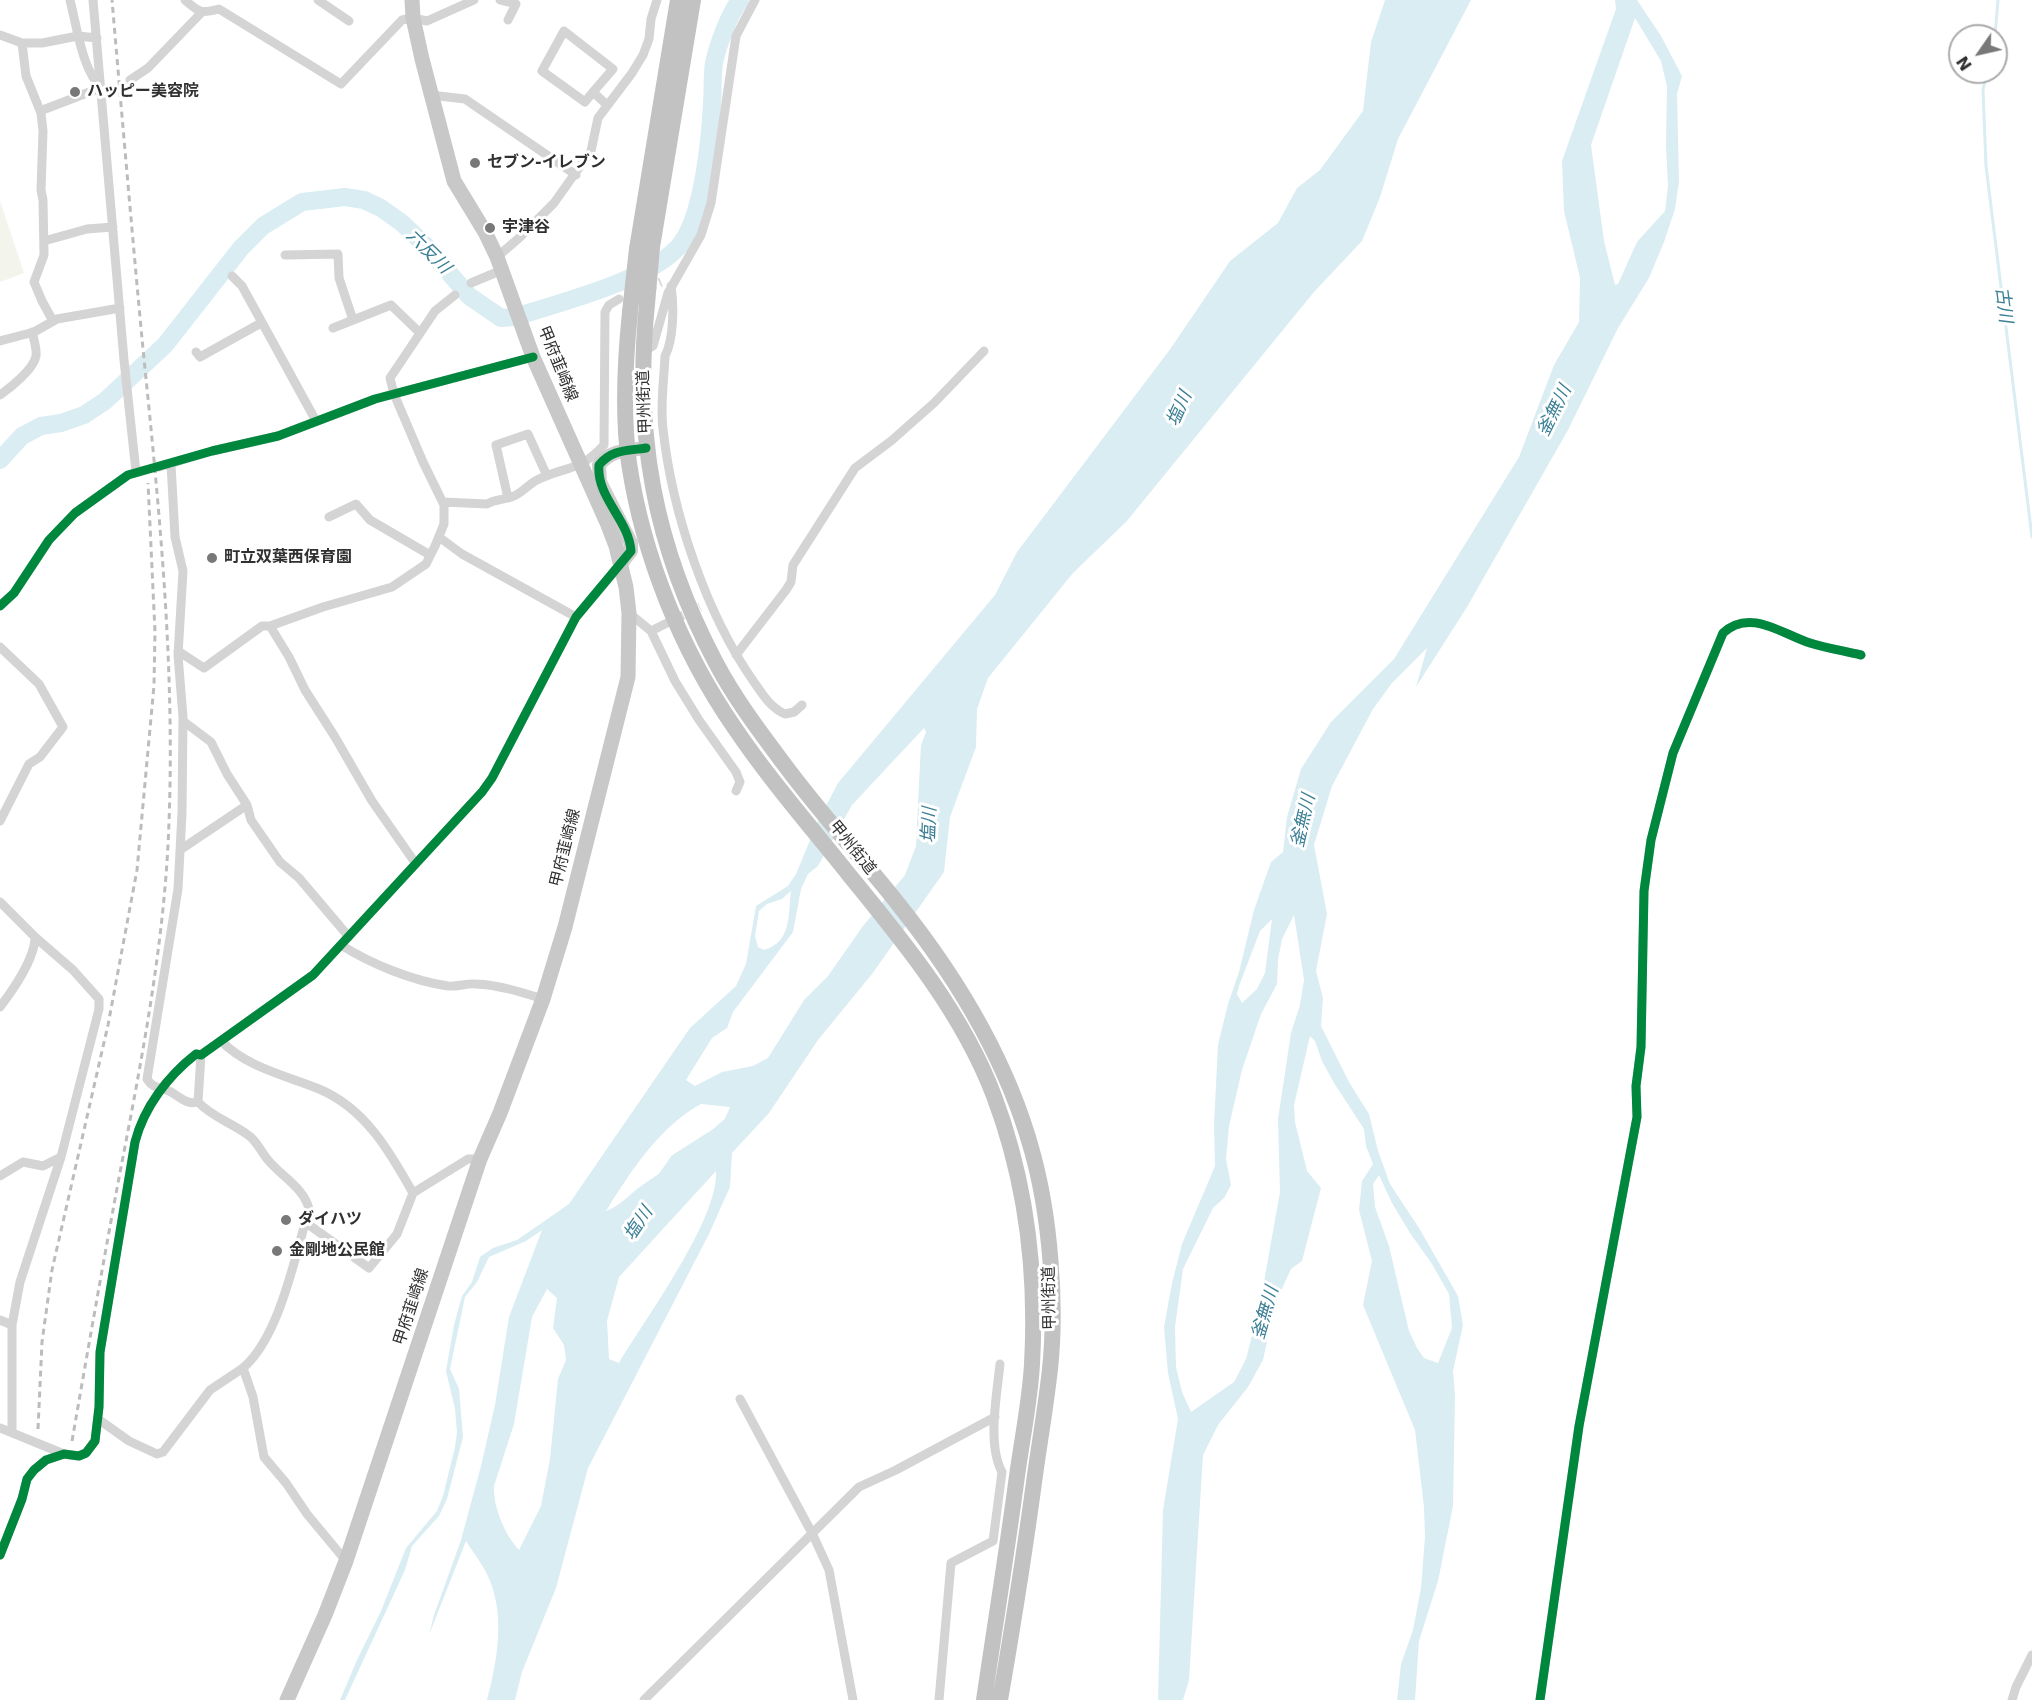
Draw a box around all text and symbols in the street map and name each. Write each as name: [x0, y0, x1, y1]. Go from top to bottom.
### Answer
north arrow: [1948, 24, 2008, 84]
text: N: [1953, 52, 1976, 74]
place label: ハッピー美容院: [87, 82, 199, 102]
marker: ハッピー美容院: [68, 85, 82, 99]
place label: セブン-イレブン: [487, 153, 606, 173]
marker: セブン-イレブン: [468, 156, 482, 170]
place label: 宇津谷: [502, 218, 550, 238]
marker: 宇津谷: [483, 221, 497, 235]
water label: 六反川: [401, 225, 455, 279]
water label: 古川: [1990, 286, 2016, 324]
street label: 甲府韮崎線: [533, 323, 581, 405]
street label: 甲州街道: [634, 370, 656, 434]
water label: 釜無川: [1533, 382, 1577, 440]
water label: 塩川: [1163, 388, 1197, 430]
place label: 町立双葉西保育園: [224, 548, 352, 568]
marker: 町立双葉西保育園: [205, 551, 219, 565]
water label: 釜無川: [1287, 792, 1321, 850]
street label: 甲府韮崎線: [547, 807, 585, 889]
water label: 塩川: [919, 807, 941, 843]
street label: 甲州街道: [824, 817, 880, 879]
water label: 塩川: [620, 1203, 658, 1245]
place label: ダイハツ: [298, 1210, 362, 1230]
marker: ダイハツ: [279, 1213, 293, 1227]
place label: 金剛地公民館: [289, 1241, 385, 1261]
marker: 金剛地公民館: [270, 1244, 284, 1258]
street label: 甲府韮崎線: [391, 1266, 433, 1348]
street label: 甲州街道: [1040, 1266, 1060, 1330]
water label: 釜無川: [1248, 1284, 1284, 1342]

